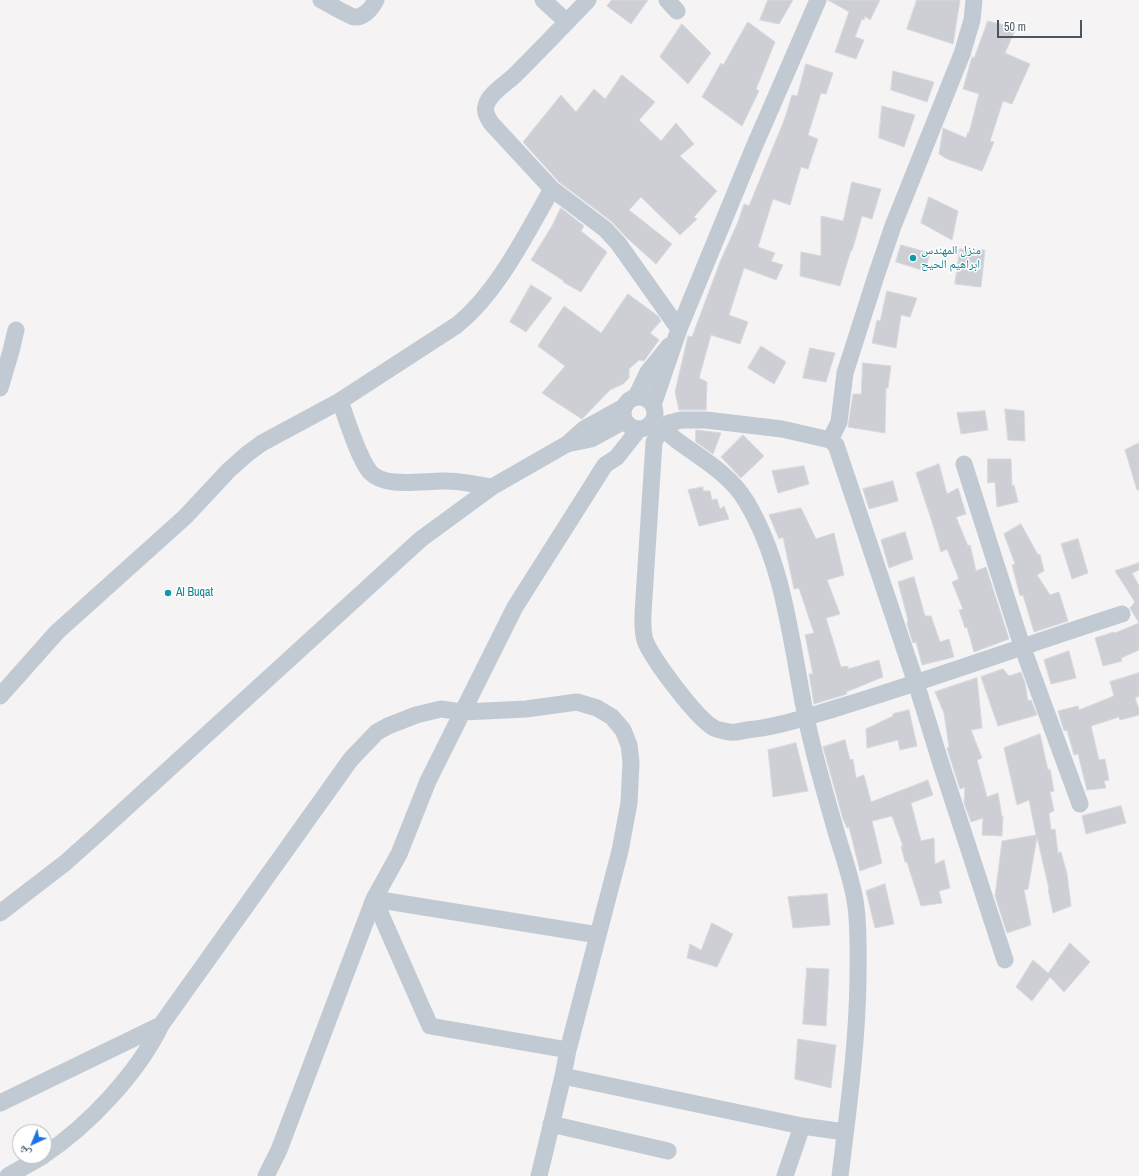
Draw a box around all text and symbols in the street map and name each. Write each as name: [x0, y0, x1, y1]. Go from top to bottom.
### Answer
scale bar: [999, 12, 1084, 38]
text: 50 m: [1004, 19, 1026, 35]
place label: منزل المهندس ابراهيم الحيح: [921, 244, 981, 272]
marker: منزل المهندس ابراهيم الحيح: [908, 253, 918, 263]
place label: Al Buqat: [176, 586, 213, 600]
marker: Al Buqat: [163, 588, 173, 598]
north arrow: [12, 1124, 52, 1164]
text: ش: [15, 1143, 33, 1161]

